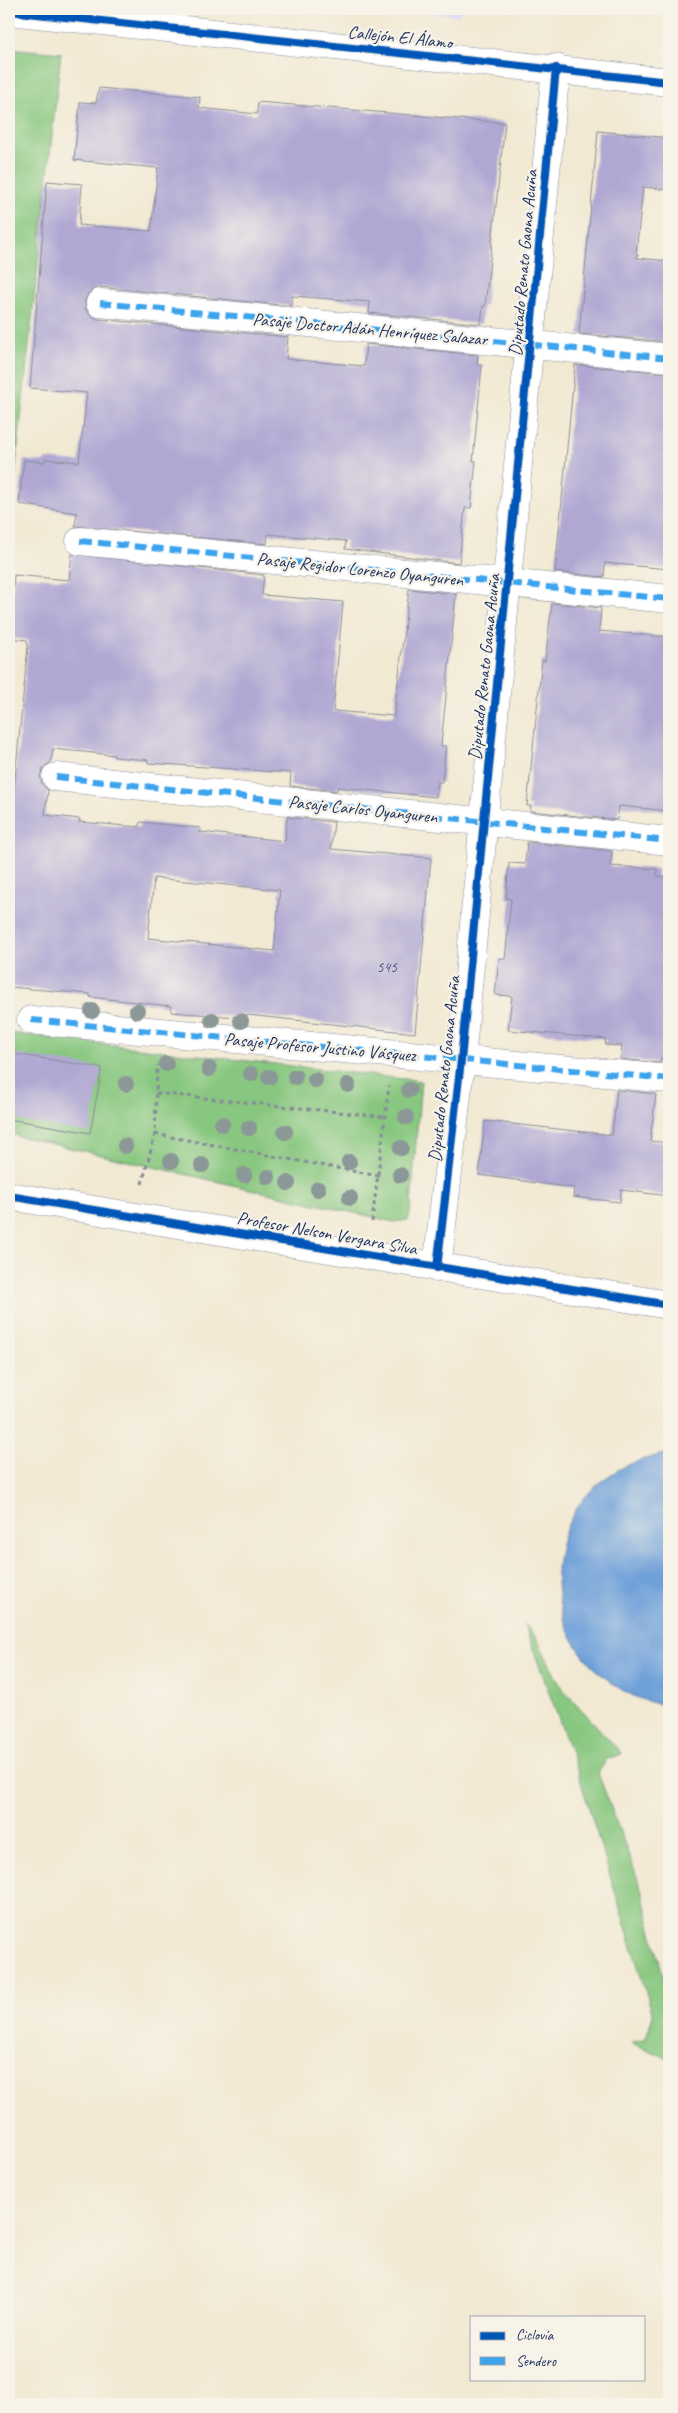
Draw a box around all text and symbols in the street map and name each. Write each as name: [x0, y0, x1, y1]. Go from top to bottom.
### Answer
street label: Callejón El Álamo: [347, 21, 455, 54]
street label: Diputado Renato Gaona Acuña: [504, 168, 542, 357]
street label: Pasaje Doctor Adán Henríquez Salazar: [252, 308, 490, 350]
street label: Pasaje Regidor Lorenzo Oyanguren: [256, 547, 465, 591]
street label: Diputado Renato Gaona Acuña: [463, 572, 505, 761]
street label: Pasaje Carlos Oyanguren: [288, 790, 439, 828]
house number: 545: [377, 958, 398, 977]
street label: Diputado Renato Gaona Acuña: [423, 974, 465, 1163]
street label: Pasaje Profesor Justino Vásquez: [223, 1028, 418, 1066]
street label: Profesor Nelson Vergara Silva: [235, 1206, 420, 1260]
legend: [470, 2316, 646, 2380]
text: Ciclovía: [516, 2326, 555, 2345]
text: Sendero: [516, 2352, 557, 2371]

